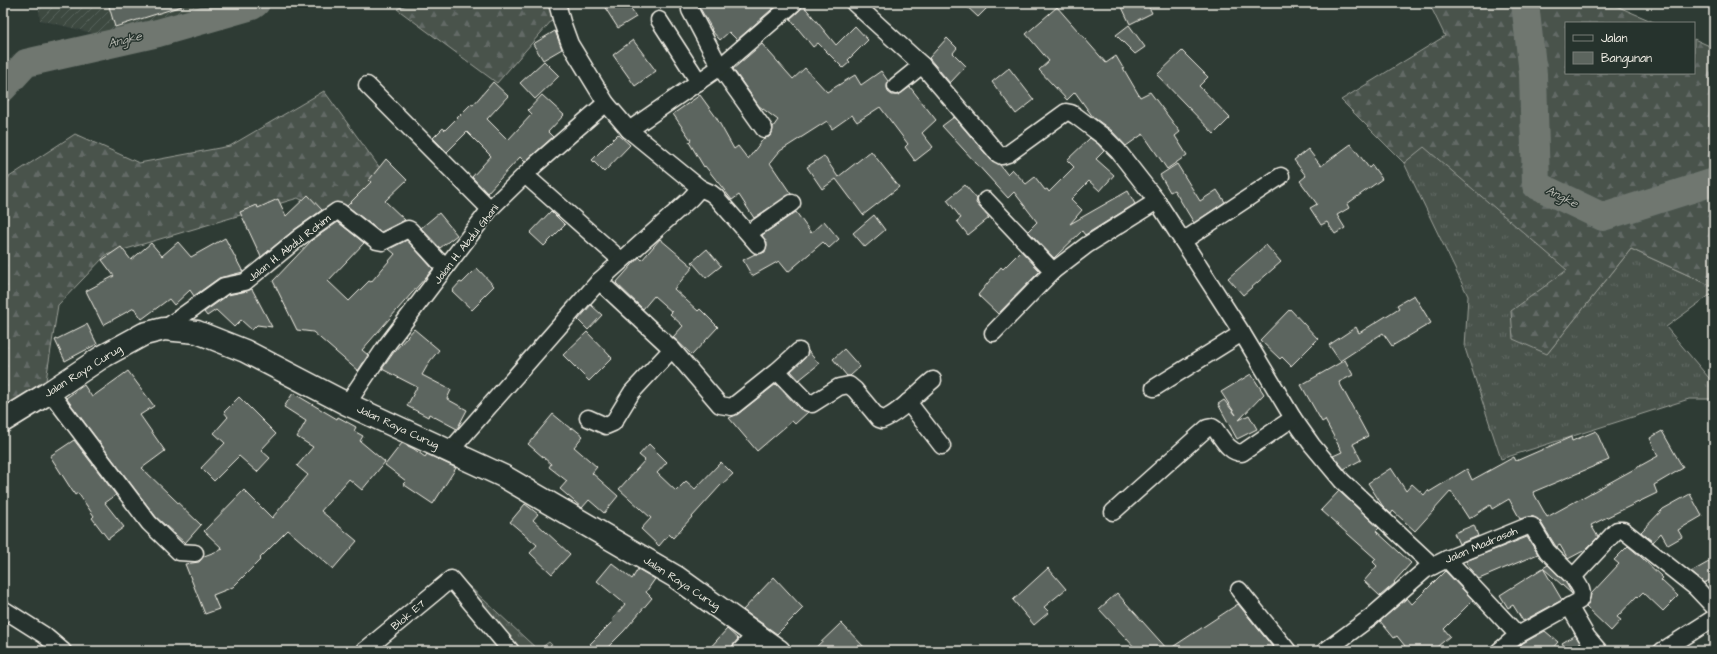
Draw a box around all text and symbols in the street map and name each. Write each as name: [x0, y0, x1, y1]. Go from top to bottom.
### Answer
legend: [1565, 22, 1695, 74]
water label: Angke: [107, 28, 144, 53]
text: Jalan: [1601, 30, 1627, 47]
text: Bangunan: [1601, 50, 1652, 68]
water label: Angke: [1543, 182, 1581, 213]
street label: Jalan H. Abdul Ghani: [430, 201, 502, 287]
street label: Jalan H. Abdul Rohim: [244, 211, 334, 285]
street label: Jalan Raya Curug: [41, 341, 125, 402]
street label: Jalan Raya Curug: [354, 401, 442, 454]
street label: Jalan Madrasah: [1443, 523, 1520, 567]
street label: Jalan Raya Curug: [640, 553, 724, 614]
street label: Blok E7: [388, 596, 428, 634]

